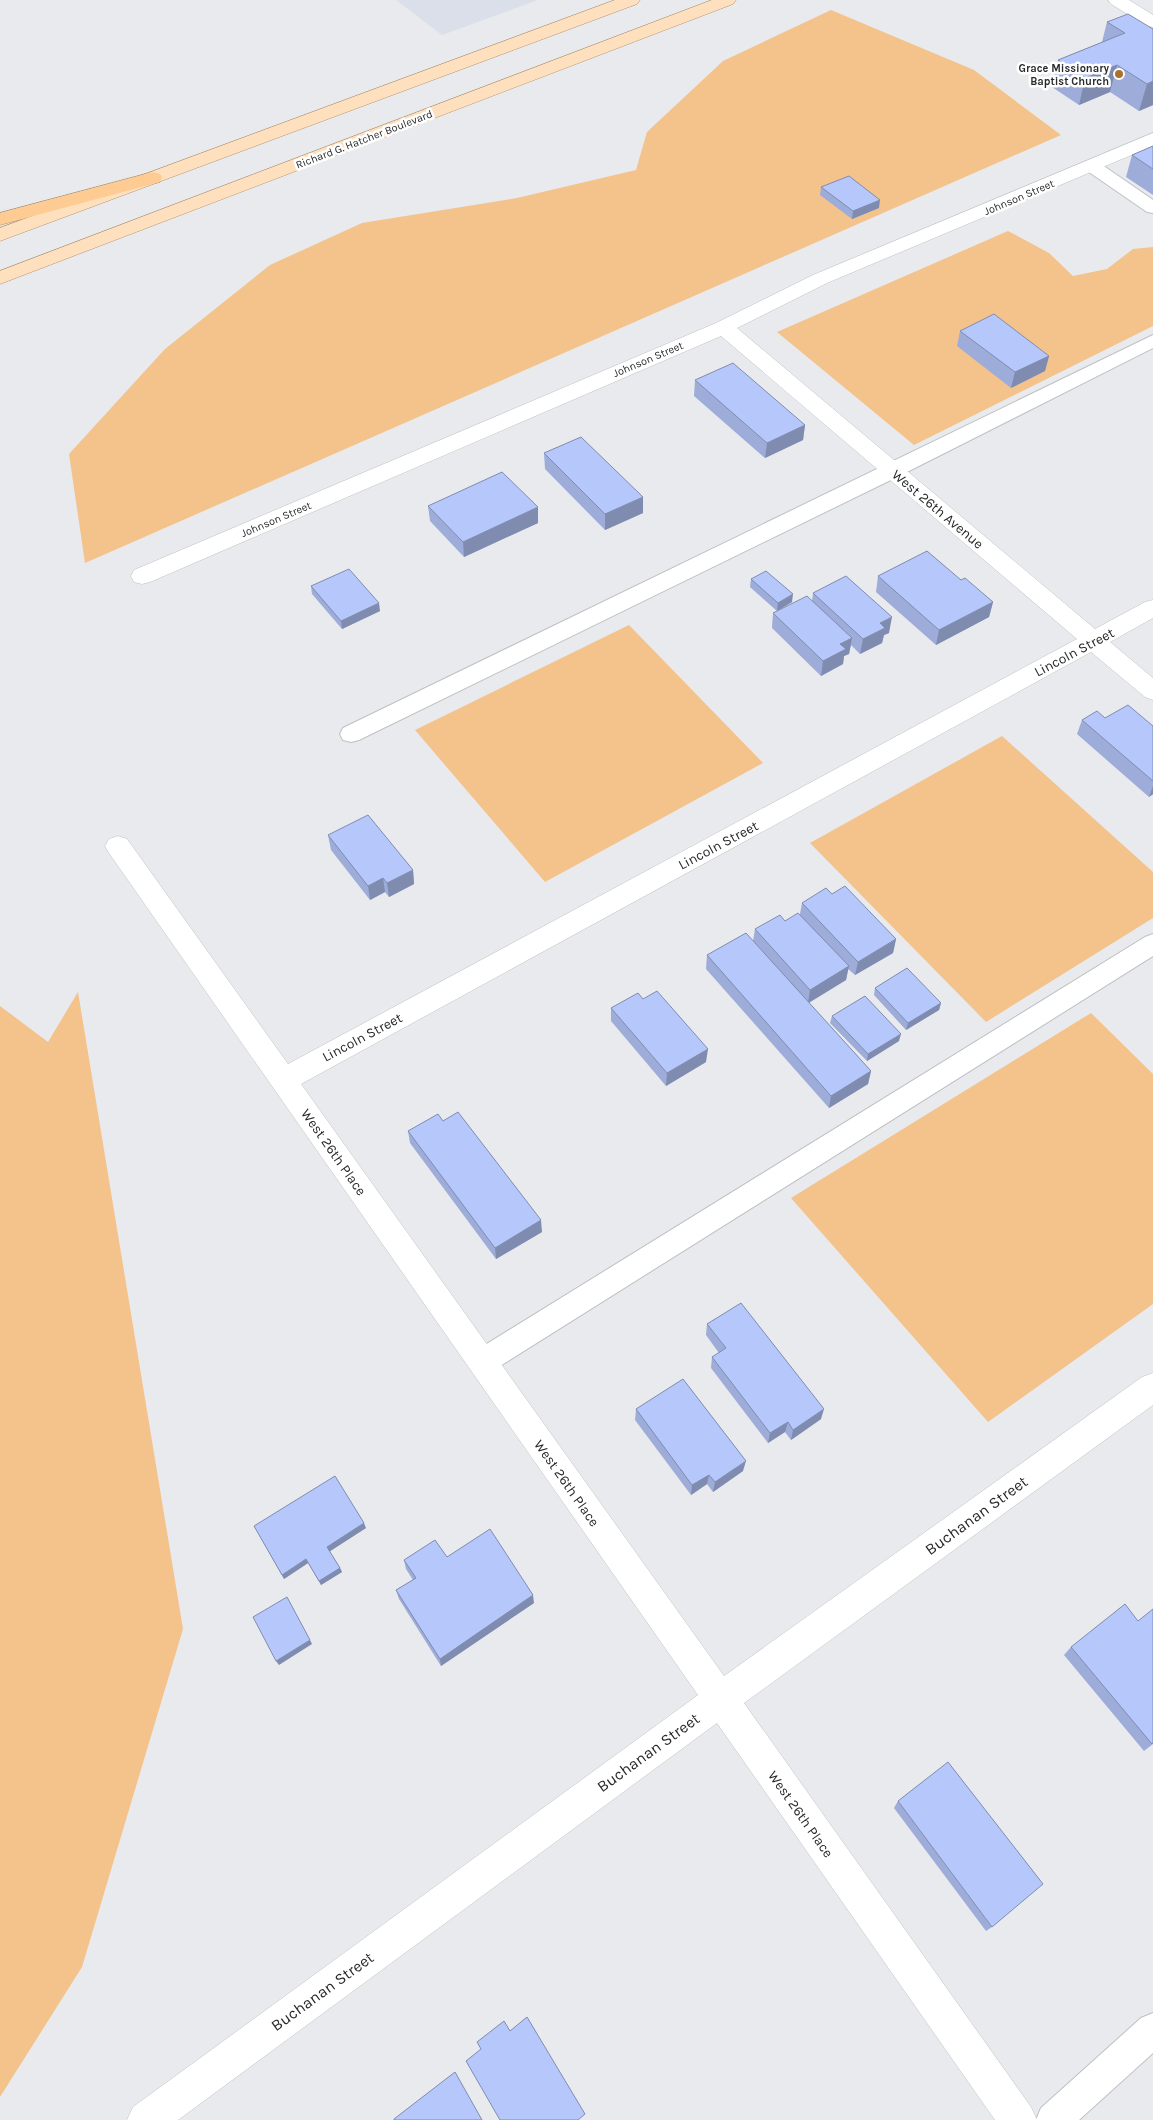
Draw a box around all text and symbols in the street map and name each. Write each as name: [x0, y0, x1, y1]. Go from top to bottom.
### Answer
place label: Grace Missionary Baptist Church: [1019, 62, 1109, 88]
marker: Grace Missionary Baptist Church: [1113, 68, 1125, 80]
street label: Richard G. Hatcher Boulevard: [294, 107, 434, 172]
street label: Johnson Street: [982, 177, 1056, 218]
street label: Johnson Street: [611, 339, 685, 380]
street label: West 26th Avenue: [888, 466, 987, 553]
street label: Johnson Street: [239, 499, 313, 540]
street label: Lincoln Street: [1031, 624, 1117, 681]
street label: Lincoln Street: [675, 817, 761, 874]
street label: Lincoln Street: [319, 1009, 405, 1066]
street label: West 26th Place: [297, 1106, 370, 1199]
street label: West 26th Place: [530, 1437, 603, 1530]
street label: Buchanan Street: [921, 1472, 1031, 1559]
street label: Buchanan Street: [593, 1709, 703, 1796]
street label: West 26th Place: [764, 1768, 837, 1861]
street label: Buchanan Street: [267, 1948, 377, 2035]

